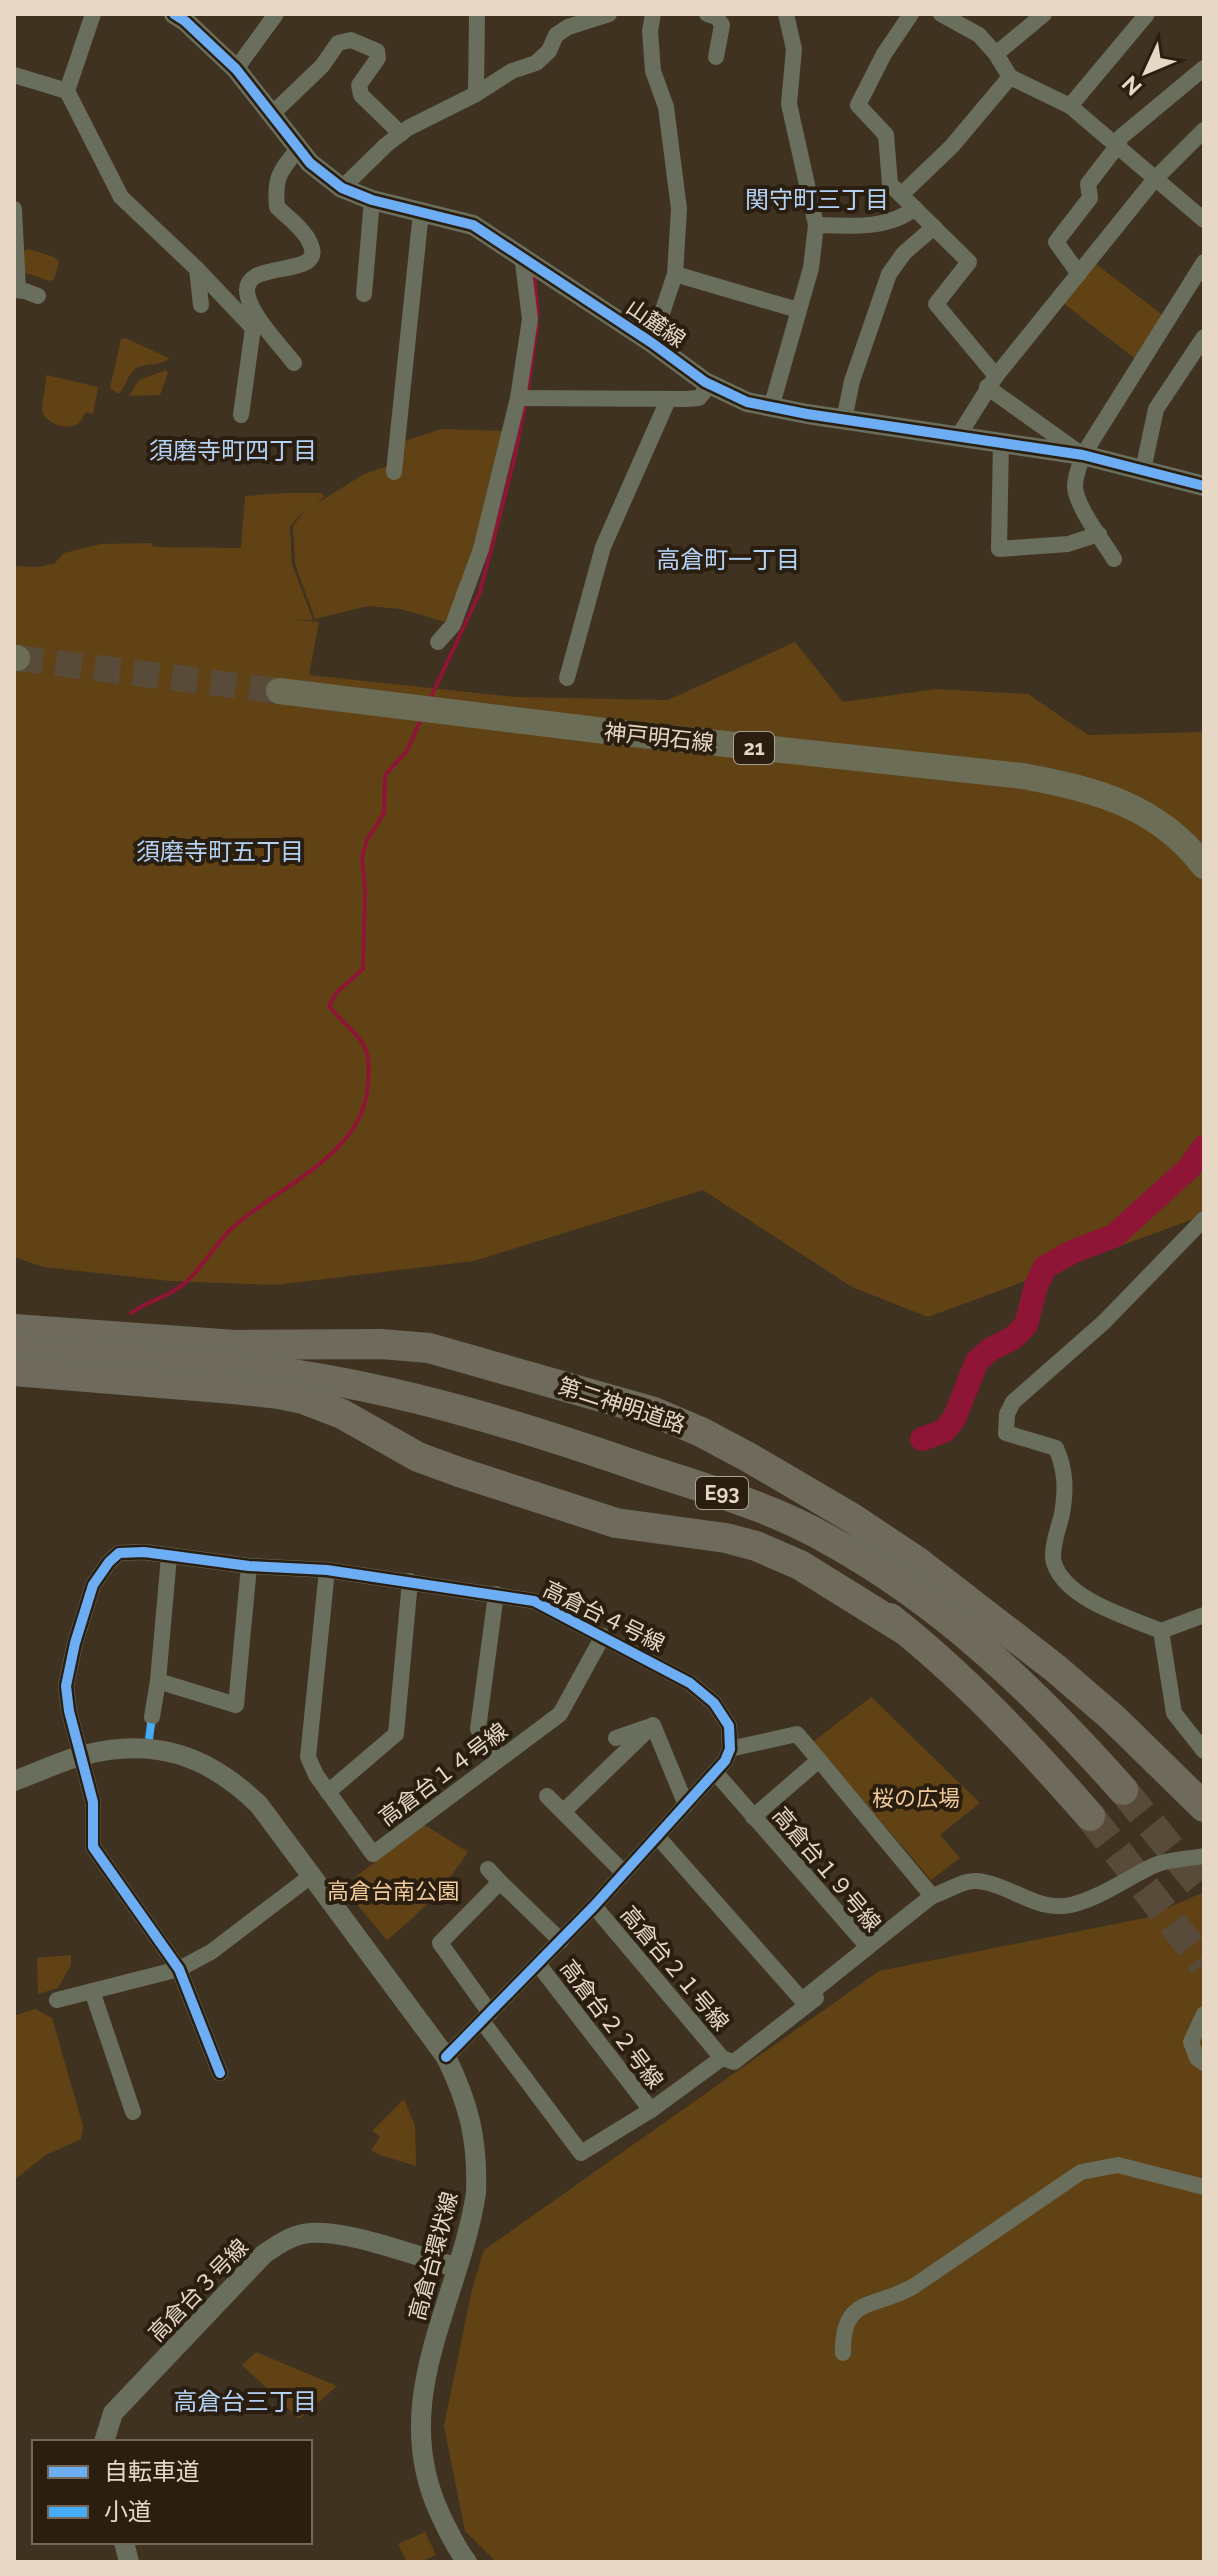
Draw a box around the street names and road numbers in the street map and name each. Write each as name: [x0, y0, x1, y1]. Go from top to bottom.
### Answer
street label: 山麓線: [622, 293, 690, 353]
street label: 神戸明石線: [603, 718, 715, 756]
road number: 21: [734, 732, 774, 764]
street label: 第二神明道路: [555, 1372, 689, 1438]
road number: E93: [696, 1477, 748, 1509]
street label: 高倉台４号線: [539, 1575, 669, 1657]
street label: 高倉台１４号線: [374, 1717, 512, 1831]
street label: 高倉台１９号線: [768, 1802, 886, 1936]
street label: 高倉台２１号線: [616, 1901, 734, 2035]
street label: 高倉台２２号線: [555, 1955, 669, 2093]
street label: 高倉台環状線: [403, 2189, 463, 2323]
street label: 高倉台３号線: [143, 2233, 253, 2347]

